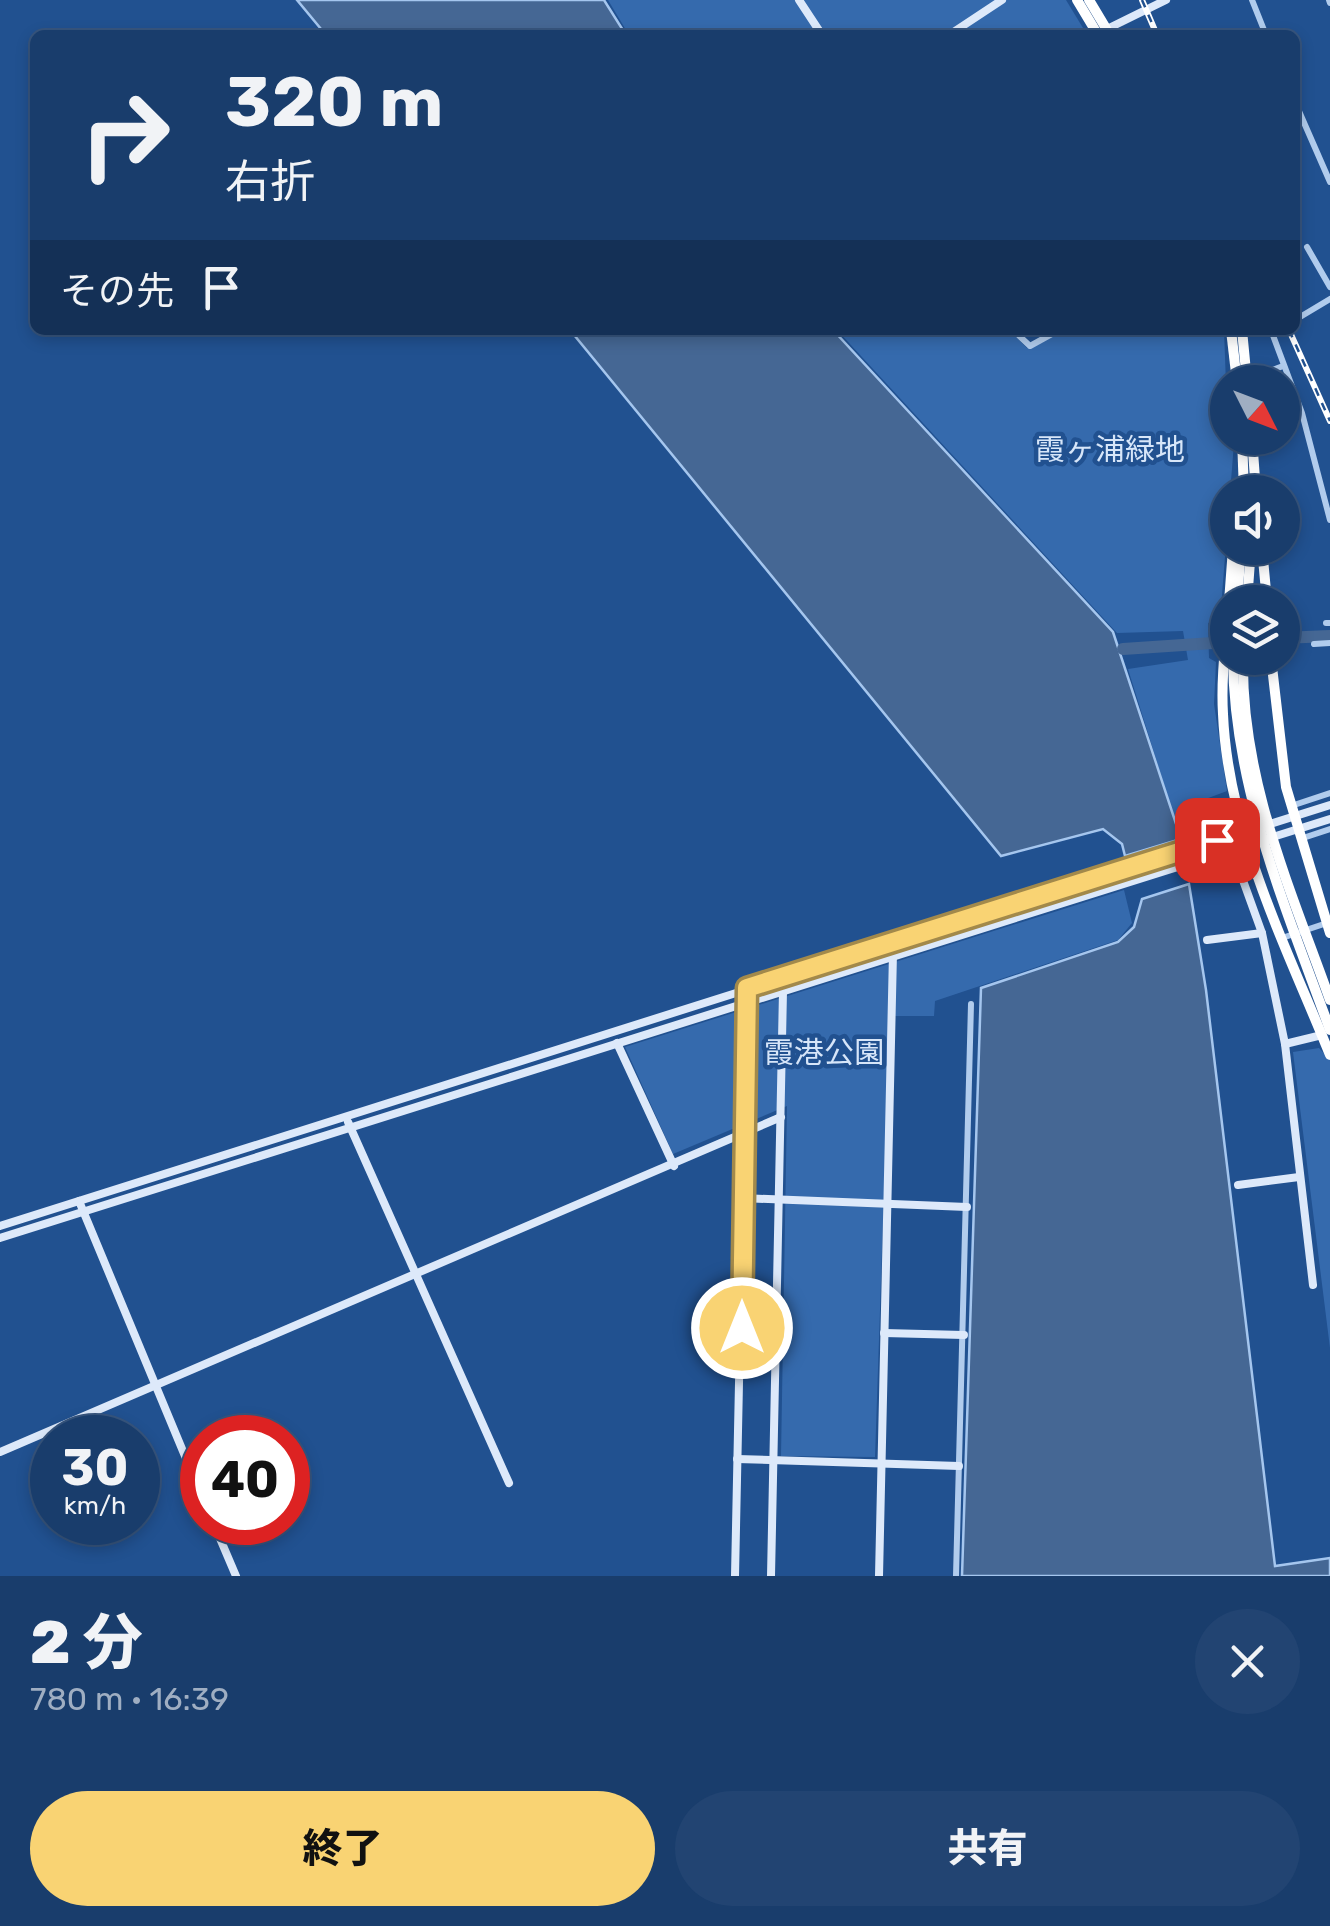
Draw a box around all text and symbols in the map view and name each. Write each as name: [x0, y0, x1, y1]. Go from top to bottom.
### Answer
text: 320 m: [225, 61, 443, 144]
icon: right: [60, 70, 190, 200]
text: 右折: [225, 155, 315, 208]
icon: arrive: [194, 260, 249, 315]
text: その先: [60, 268, 174, 314]
north arrow: [1210, 365, 1300, 455]
map controls: [1210, 365, 1300, 675]
park label: 霞ヶ浦緑地: [1035, 432, 1185, 468]
button: sound: [1210, 475, 1300, 565]
button: layers: [1210, 585, 1300, 675]
pin: [1175, 798, 1260, 883]
icon: arrive: [1190, 813, 1245, 868]
park label: 霞港公園: [764, 1035, 884, 1071]
position arrow: [690, 1276, 794, 1380]
speed limit sign: 40: [180, 1415, 310, 1545]
text: 30: [62, 1438, 128, 1498]
text: km/h: [64, 1491, 126, 1520]
text: 2 分: [30, 1607, 143, 1678]
button: close: [1195, 1609, 1300, 1714]
text: 780 m · 16:39: [30, 1680, 229, 1718]
button: 終了: [30, 1791, 655, 1906]
button: 共有: [675, 1791, 1300, 1906]

